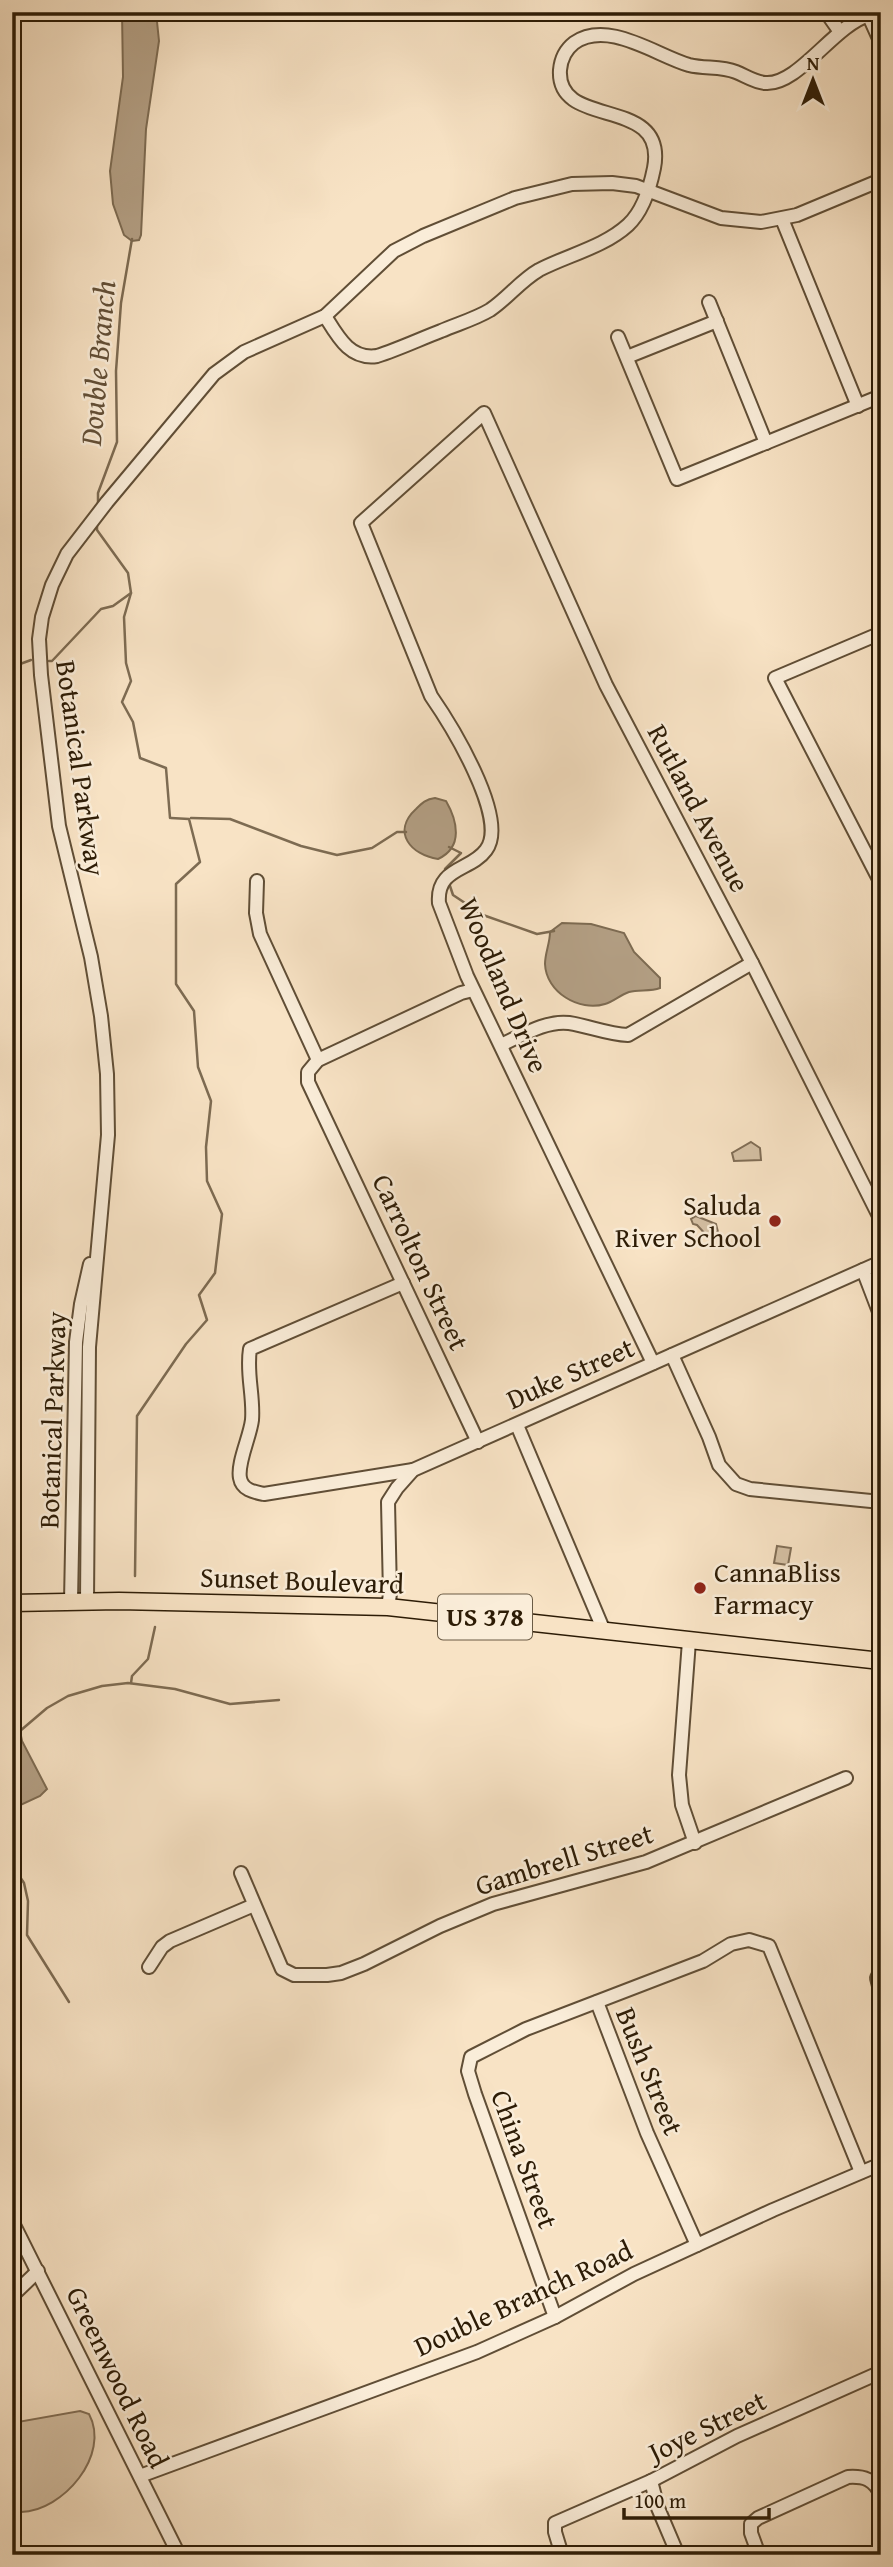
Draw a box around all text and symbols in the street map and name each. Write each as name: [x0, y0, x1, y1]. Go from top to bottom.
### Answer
north arrow: [778, 46, 848, 116]
text: N: [807, 49, 820, 77]
water label: Double Branch: [68, 278, 126, 449]
street label: Botanical Parkway: [46, 658, 117, 878]
street label: Rutland Avenue: [638, 716, 761, 899]
street label: Woodland Drive: [449, 891, 560, 1079]
street label: Carrolton Street: [363, 1167, 480, 1357]
place label: Saluda River School: [615, 1184, 762, 1257]
marker: Saluda River School: [767, 1213, 783, 1229]
street label: Botanical Parkway: [27, 1311, 76, 1529]
street label: Duke Street: [499, 1326, 640, 1419]
place label: CannaBliss Farmacy: [714, 1551, 841, 1624]
street label: Sunset Boulevard: [199, 1555, 405, 1604]
marker: CannaBliss Farmacy: [692, 1580, 708, 1596]
road number: US 378: [438, 1594, 532, 1640]
street label: Gambrell Street: [470, 1812, 658, 1905]
street label: Bush Street: [606, 2001, 695, 2141]
street label: China Street: [481, 2084, 570, 2234]
street label: Double Branch Road: [407, 2229, 639, 2366]
street label: Greenwood Road: [57, 2279, 180, 2475]
street label: Joye Street: [638, 2379, 773, 2473]
scale bar: [624, 2476, 769, 2520]
text: 100 m: [634, 2485, 686, 2516]

